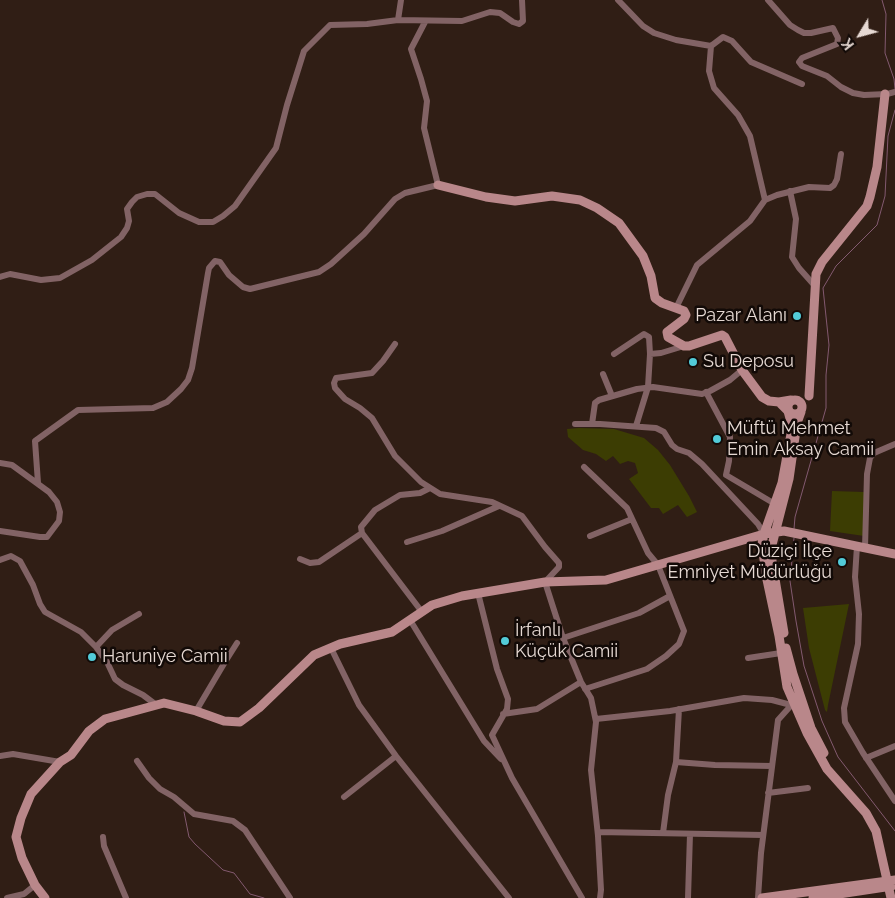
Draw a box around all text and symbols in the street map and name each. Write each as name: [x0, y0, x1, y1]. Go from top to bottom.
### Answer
north arrow: [835, 10, 885, 60]
text: K: [839, 35, 857, 53]
place label: Pazar Alanı: [695, 305, 787, 327]
marker: Pazar Alanı: [791, 310, 803, 322]
place label: Su Deposu: [703, 351, 794, 373]
marker: Su Deposu: [687, 356, 699, 368]
place label: Müftü Mehmet Emin Aksay Camii: [727, 418, 874, 460]
marker: Müftü Mehmet Emin Aksay Camii: [711, 433, 723, 445]
place label: Düziçi İlçe Emniyet Müdürlüğü: [668, 541, 832, 584]
marker: Düziçi İlçe Emniyet Müdürlüğü: [836, 556, 848, 568]
place label: İrfanlı Küçük Camii: [515, 620, 618, 662]
marker: İrfanlı Küçük Camii: [499, 635, 511, 647]
place label: Haruniye Camii: [102, 646, 228, 668]
marker: Haruniye Camii: [86, 651, 98, 663]

